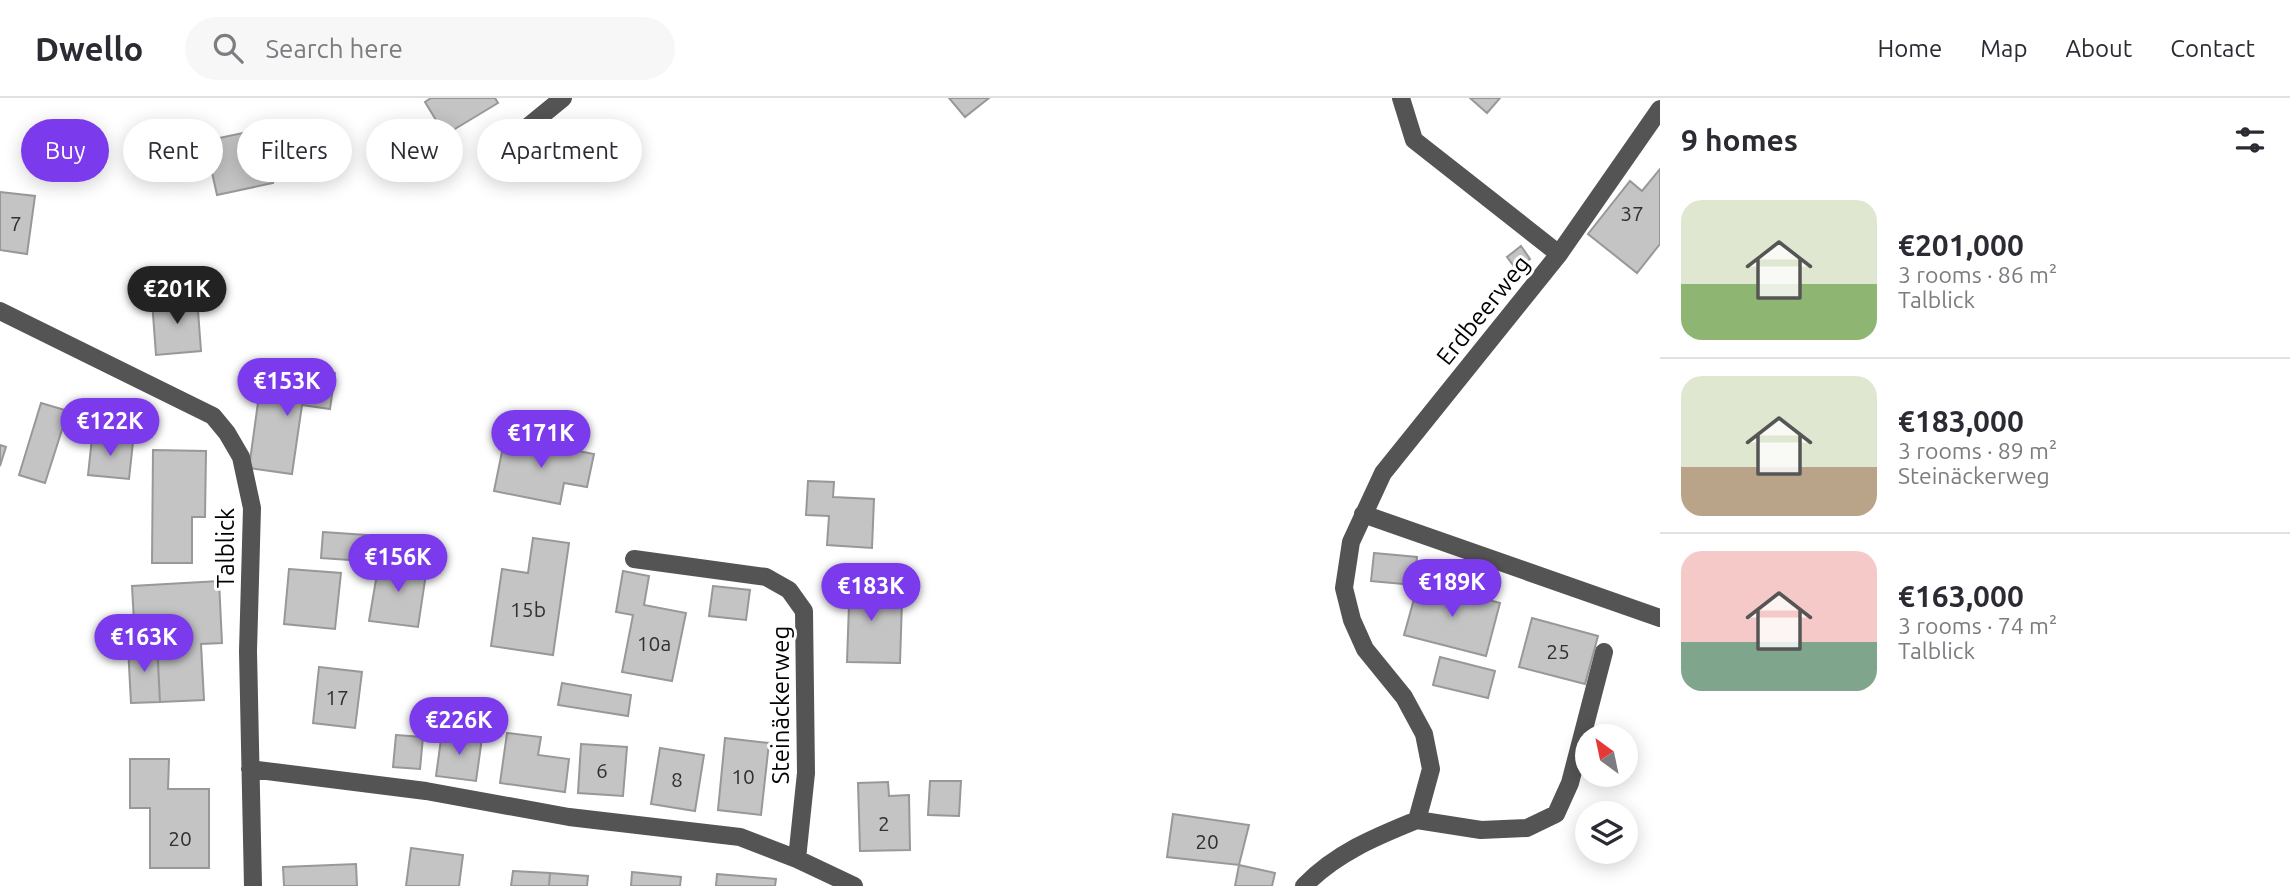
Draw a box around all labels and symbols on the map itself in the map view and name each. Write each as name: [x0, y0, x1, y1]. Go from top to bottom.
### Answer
house number: 37: [1620, 201, 1644, 225]
house number: 7: [10, 211, 22, 235]
street label: Erdbeerweg: [1431, 250, 1535, 370]
pin: €201K: [128, 266, 226, 326]
pin: €153K: [238, 358, 336, 418]
pin: €122K: [61, 398, 159, 458]
pin: €171K: [492, 410, 590, 470]
street label: Talblick: [212, 508, 239, 588]
pin: €156K: [349, 534, 447, 594]
pin: €189K: [1403, 560, 1501, 619]
pin: €183K: [822, 564, 920, 623]
house number: 15b: [510, 597, 546, 621]
pin: €163K: [95, 614, 193, 674]
street label: Steinäckerweg: [767, 626, 794, 784]
house number: 10a: [637, 631, 671, 655]
house number: 25: [1546, 639, 1570, 663]
house number: 17: [325, 685, 349, 709]
pin: €226K: [410, 698, 508, 757]
north arrow: [1575, 724, 1638, 788]
house number: 6: [596, 758, 608, 782]
house number: 10: [731, 764, 755, 788]
house number: 8: [671, 767, 683, 791]
house number: 2: [878, 811, 890, 835]
house number: 20: [168, 826, 192, 850]
house number: 20: [1195, 829, 1219, 853]

